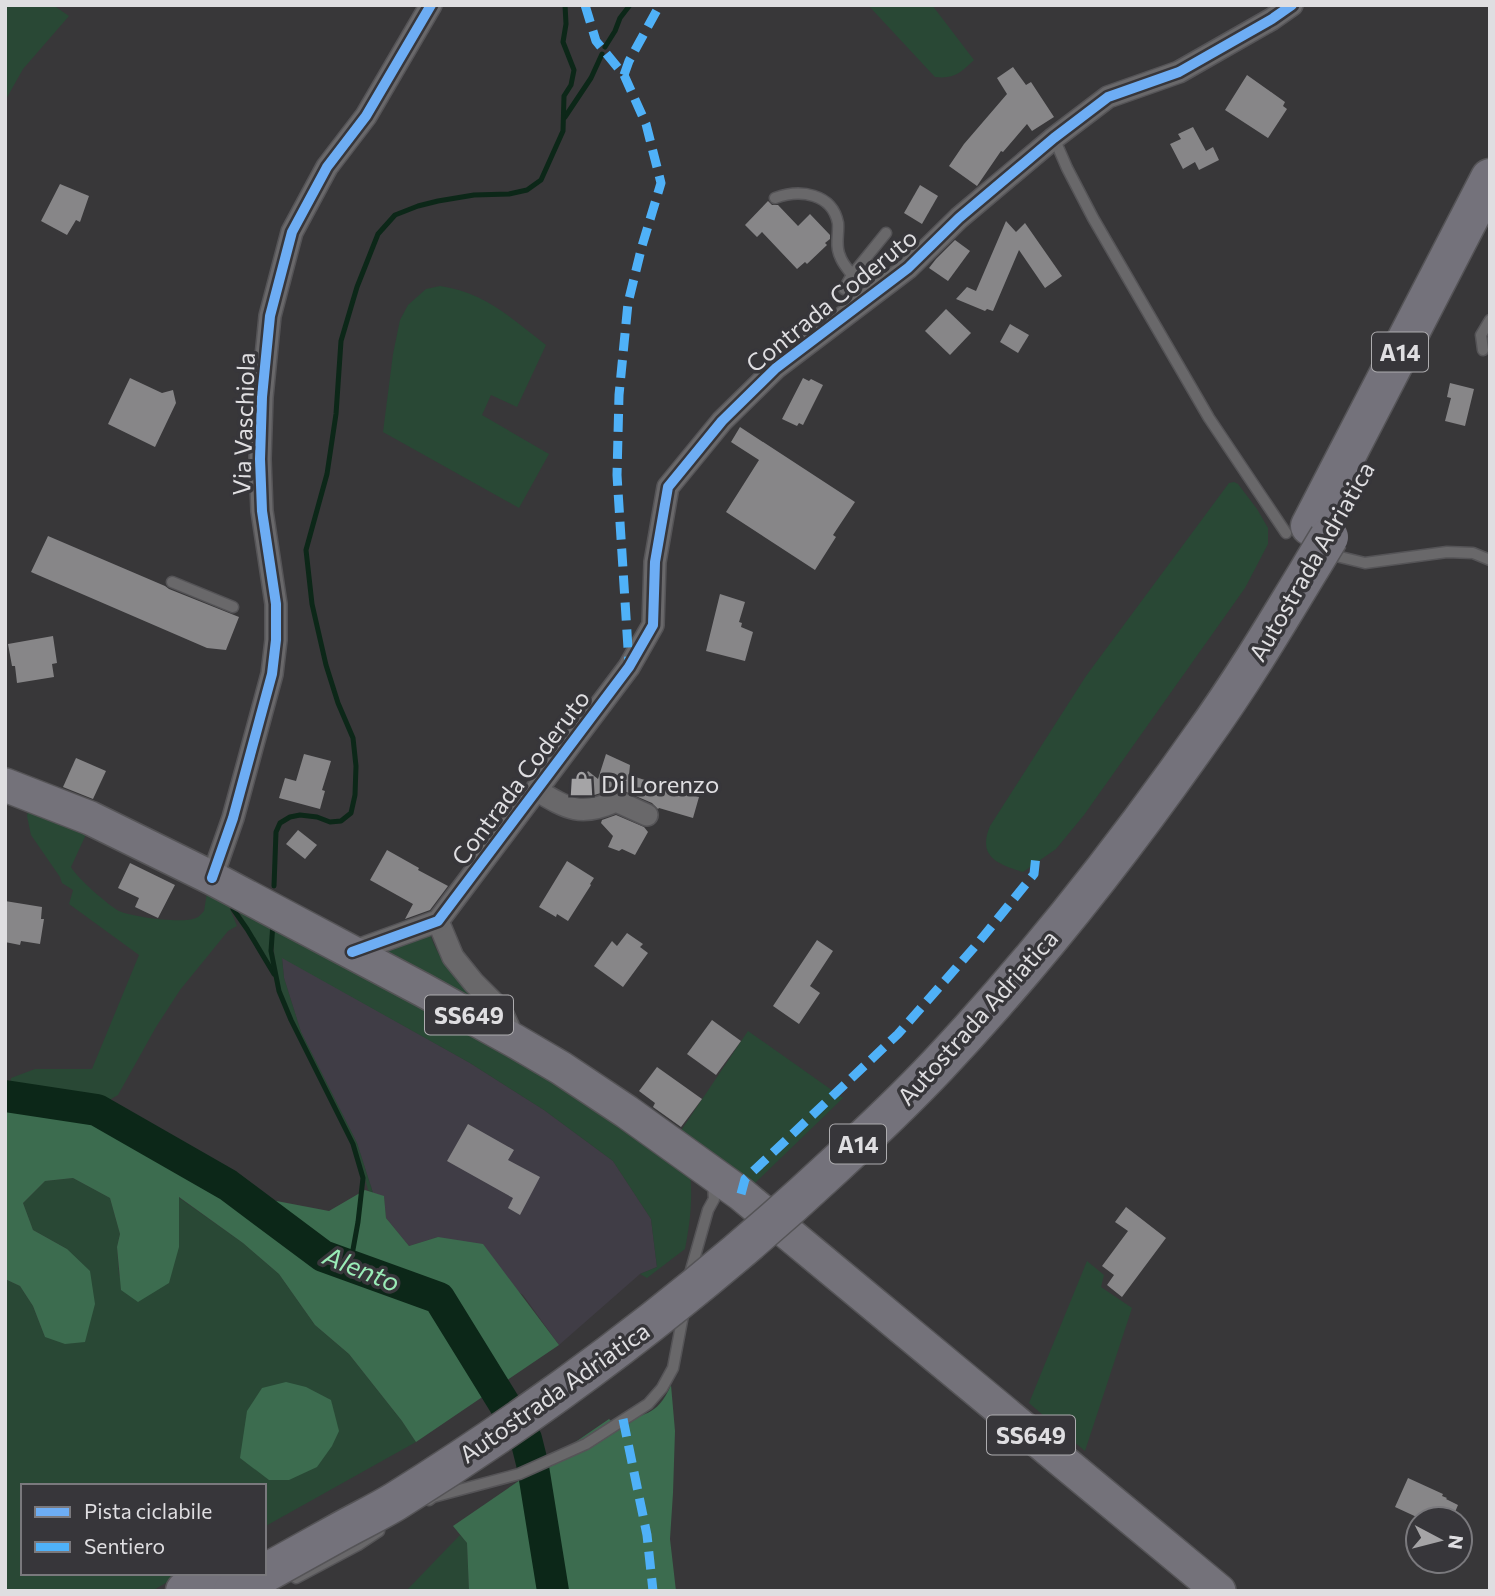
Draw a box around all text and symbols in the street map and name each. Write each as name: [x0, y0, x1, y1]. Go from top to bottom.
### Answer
street label: Contrada Coderuto: [740, 222, 922, 378]
road number: A14: [1372, 332, 1428, 372]
street label: Via Vaschiola: [226, 352, 260, 496]
street label: Autostrada Adriatica: [1242, 456, 1380, 666]
street label: Contrada Coderuto: [445, 684, 595, 870]
shop icon: Di Lorenzo: [567, 769, 595, 797]
place label: Di Lorenzo: [601, 769, 719, 798]
street label: Autostrada Adriatica: [891, 923, 1063, 1111]
road number: SS649: [425, 996, 513, 1034]
road number: A14: [830, 1124, 886, 1163]
water label: Alento: [319, 1238, 405, 1297]
street label: Autostrada Adriatica: [453, 1315, 655, 1469]
road number: SS649: [987, 1416, 1075, 1454]
legend: [21, 1484, 266, 1575]
text: Pista ciclabile: [84, 1498, 212, 1523]
north arrow: [1404, 1505, 1474, 1575]
text: Sentiero: [84, 1533, 165, 1558]
text: N: [1444, 1534, 1469, 1551]

